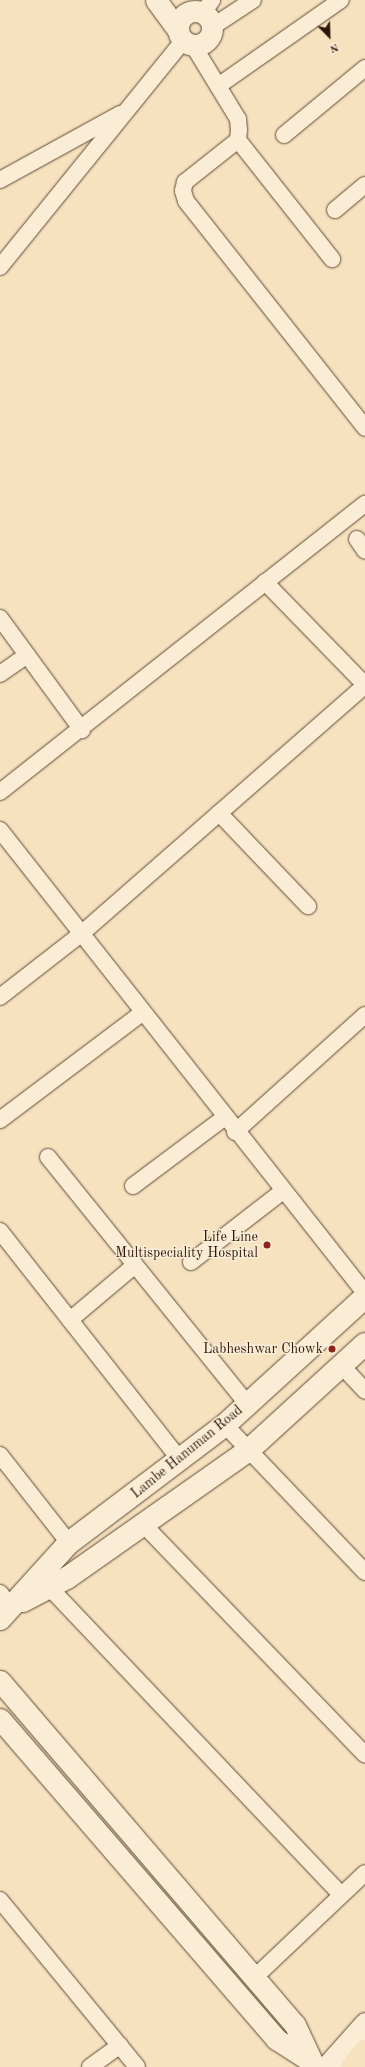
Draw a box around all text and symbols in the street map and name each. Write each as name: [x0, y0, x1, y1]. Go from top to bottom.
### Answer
north arrow: [309, 16, 349, 56]
text: N: [328, 41, 340, 54]
place label: Life Line Multispeciality Hospital: [115, 1229, 258, 1262]
marker: Life Line Multispeciality Hospital: [261, 1239, 273, 1251]
place label: Labheshwar Chowk: [203, 1341, 323, 1357]
marker: Labheshwar Chowk: [326, 1343, 338, 1355]
street label: Lambe Hanuman Road: [128, 1402, 246, 1502]

